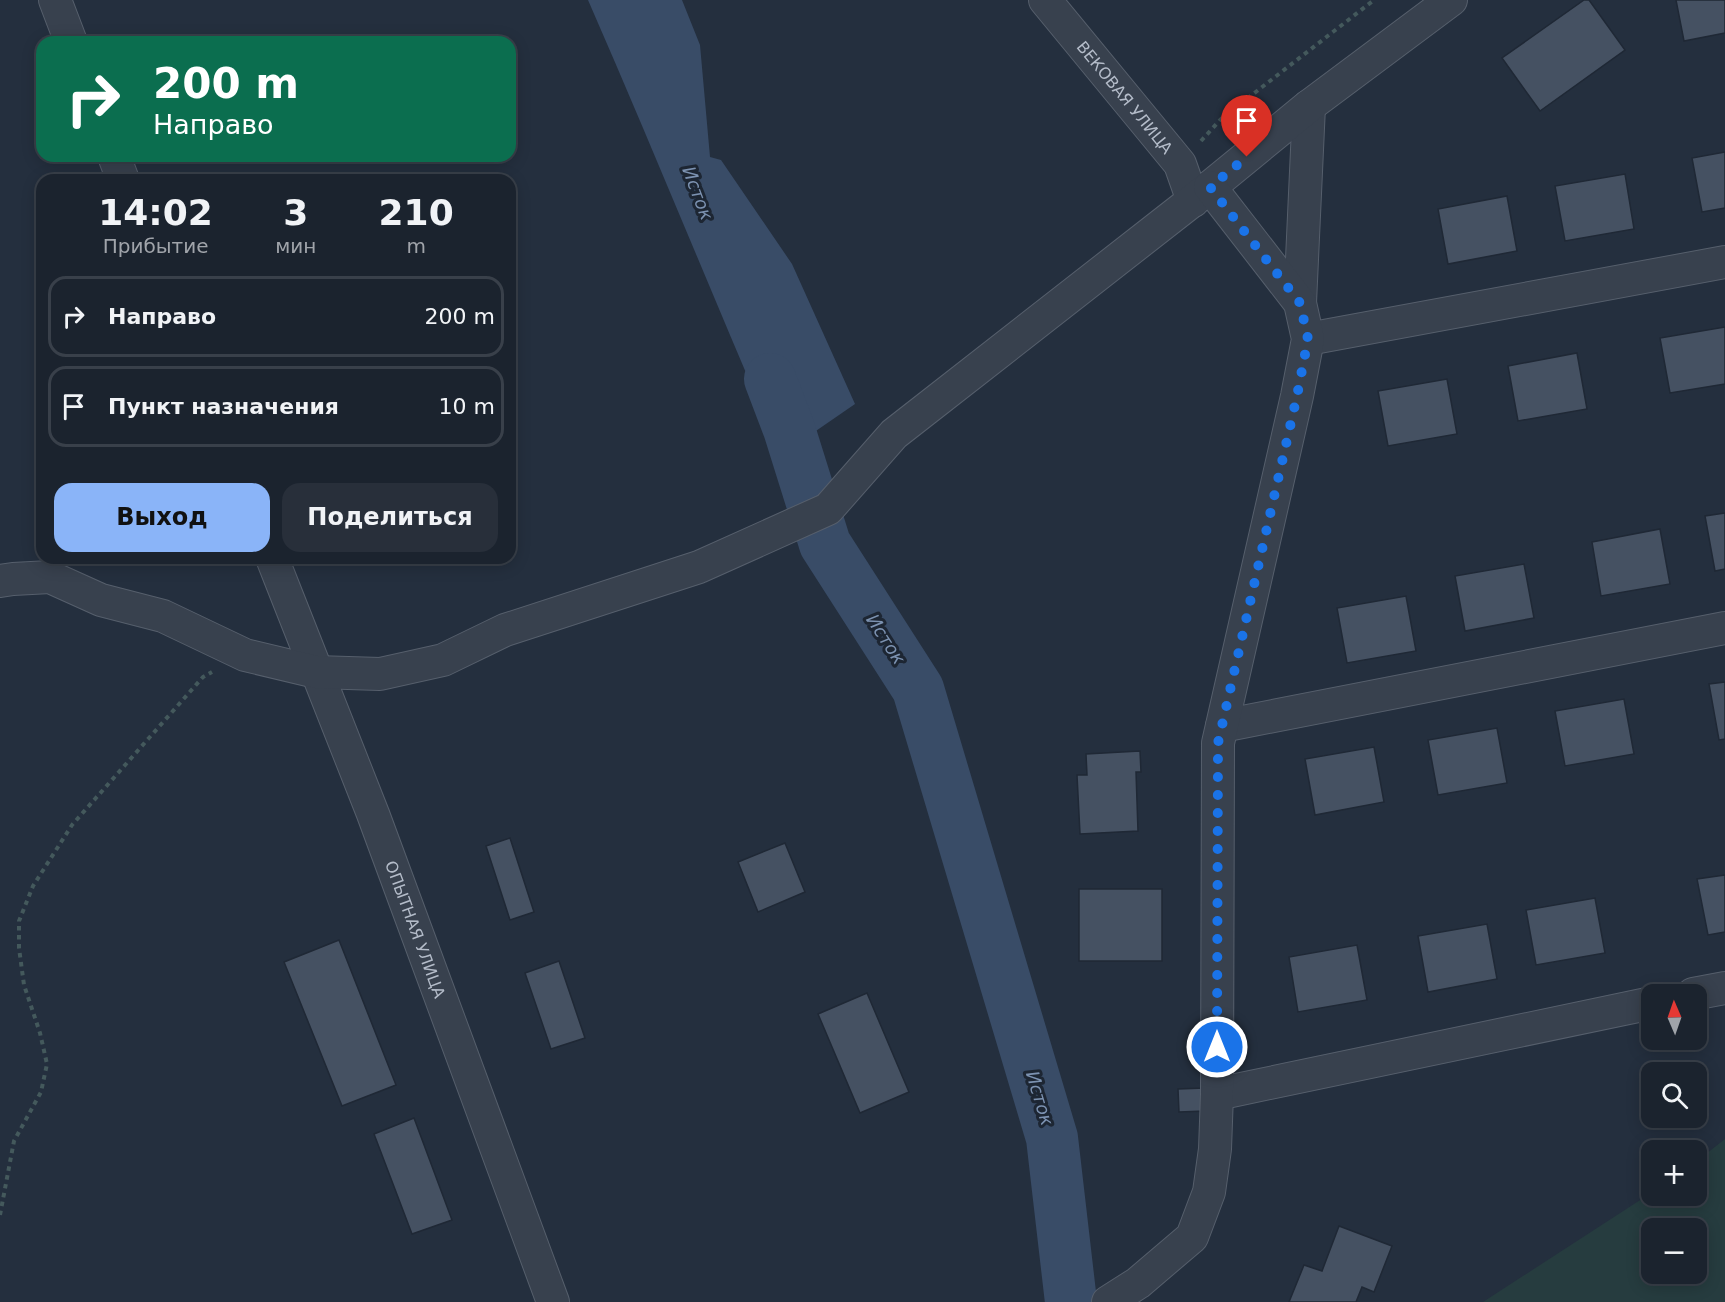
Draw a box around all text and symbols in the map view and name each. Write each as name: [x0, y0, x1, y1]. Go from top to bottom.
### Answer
street label: ВЕКОВАЯ УЛИЦА: [1073, 37, 1177, 158]
text: 200 m: [153, 59, 299, 108]
icon: right: [54, 60, 132, 138]
pin: [1221, 95, 1272, 157]
icon: arrive: [1230, 104, 1263, 137]
text: Направо: [153, 109, 274, 140]
water label: Исток: [678, 163, 718, 223]
text: 14:02: [98, 192, 213, 233]
text: 3: [283, 192, 308, 233]
text: 210: [379, 192, 454, 233]
text: Прибытие: [103, 234, 208, 258]
text: мин: [275, 234, 316, 258]
text: m: [406, 234, 426, 258]
icon: right: [57, 300, 90, 333]
text: Направо: [108, 304, 216, 329]
text: 200 m: [425, 304, 495, 329]
icon: arrive: [57, 390, 90, 423]
text: Пункт назначения: [108, 394, 339, 419]
text: 10 m: [439, 394, 495, 419]
button: Выход: [54, 483, 270, 552]
button: Поделиться: [282, 483, 498, 552]
water label: Исток: [862, 610, 910, 668]
street label: ОПЫТНАЯ УЛИЦА: [382, 858, 449, 1000]
north arrow: [1641, 984, 1707, 1050]
map controls: [1641, 984, 1707, 1284]
position arrow: [1185, 1015, 1249, 1079]
button: search: [1641, 1062, 1707, 1128]
water label: Исток: [1022, 1068, 1058, 1128]
button: +: [1641, 1140, 1707, 1206]
button: −: [1641, 1218, 1707, 1284]

